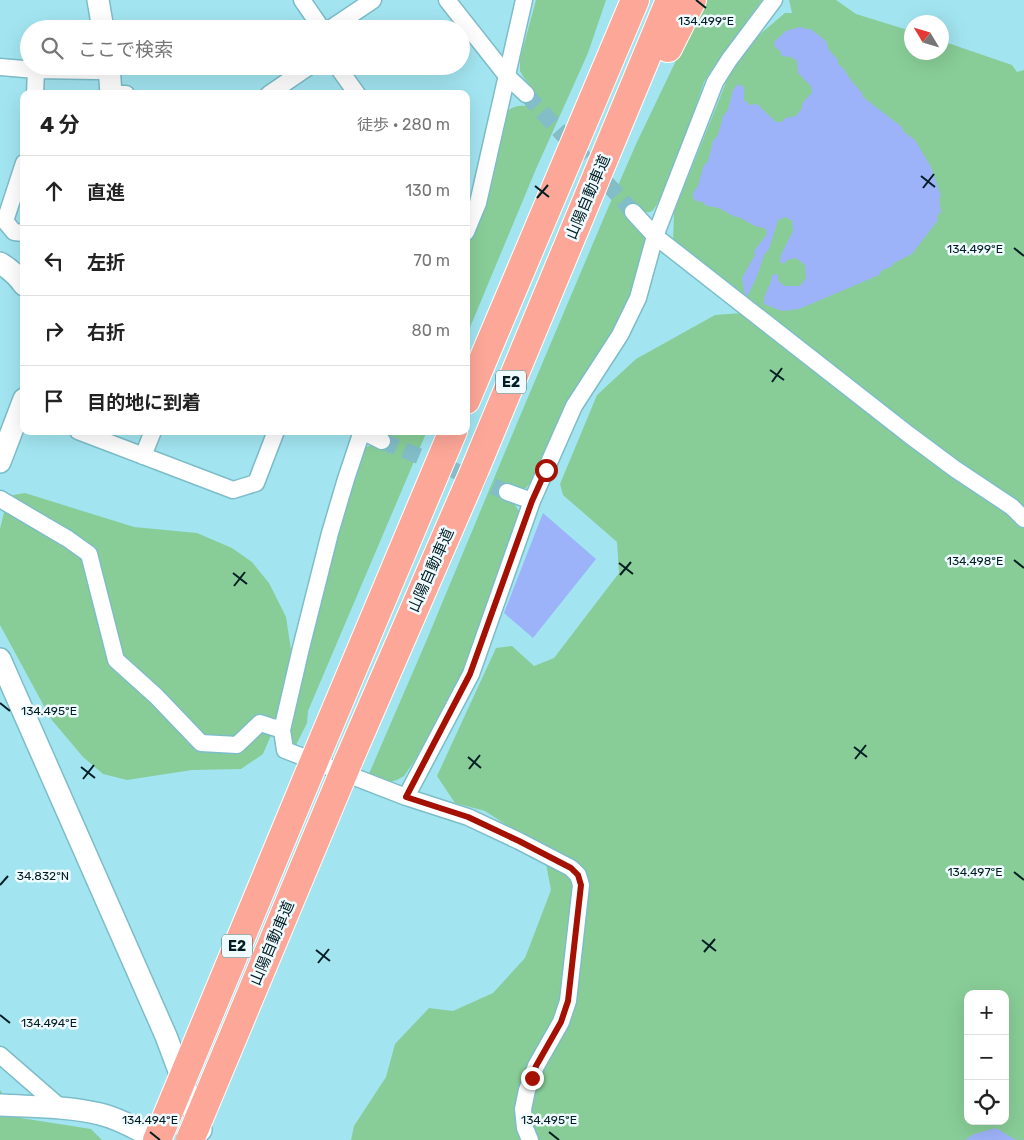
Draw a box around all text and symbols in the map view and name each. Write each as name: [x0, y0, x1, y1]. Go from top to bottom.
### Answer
text: 134.499°E: [678, 14, 734, 28]
north arrow: [904, 15, 949, 60]
search box: [20, 20, 470, 75]
icon: search: [38, 34, 66, 62]
text: ここで検索: [78, 38, 173, 61]
text: 4 分: [40, 112, 80, 137]
text: 徒歩 · 280 m: [357, 115, 450, 134]
street label: 山陽自動車道: [562, 152, 614, 242]
icon: ahead: [40, 177, 68, 205]
text: 直進: [87, 181, 125, 204]
text: 130 m: [405, 181, 450, 200]
text: 134.499°E: [947, 242, 1003, 256]
icon: left: [40, 247, 68, 275]
text: 左折: [87, 251, 125, 274]
text: 70 m: [413, 251, 450, 270]
icon: right: [40, 317, 68, 345]
text: 右折: [87, 321, 125, 344]
text: 80 m: [412, 321, 450, 340]
road number: E2: [496, 371, 526, 394]
icon: arrive: [40, 387, 68, 415]
text: 目的地に到着: [87, 391, 201, 414]
route start: [535, 459, 558, 482]
street label: 山陽自動車道: [404, 525, 458, 615]
text: 134.498°E: [947, 554, 1003, 568]
text: 134.495°E: [21, 704, 77, 718]
text: 134.497°E: [947, 865, 1003, 879]
text: 34.832°N: [17, 869, 69, 883]
street label: 山陽自動車道: [246, 898, 298, 988]
road number: E2: [222, 934, 252, 958]
map controls: [964, 990, 1009, 1125]
button: +: [964, 990, 1009, 1035]
text: 134.494°E: [21, 1016, 77, 1030]
button: −: [964, 1035, 1009, 1080]
route end: [521, 1067, 544, 1090]
button: locate: [964, 1080, 1009, 1125]
text: 134.494°E: [122, 1113, 178, 1127]
text: 134.495°E: [521, 1113, 577, 1127]

